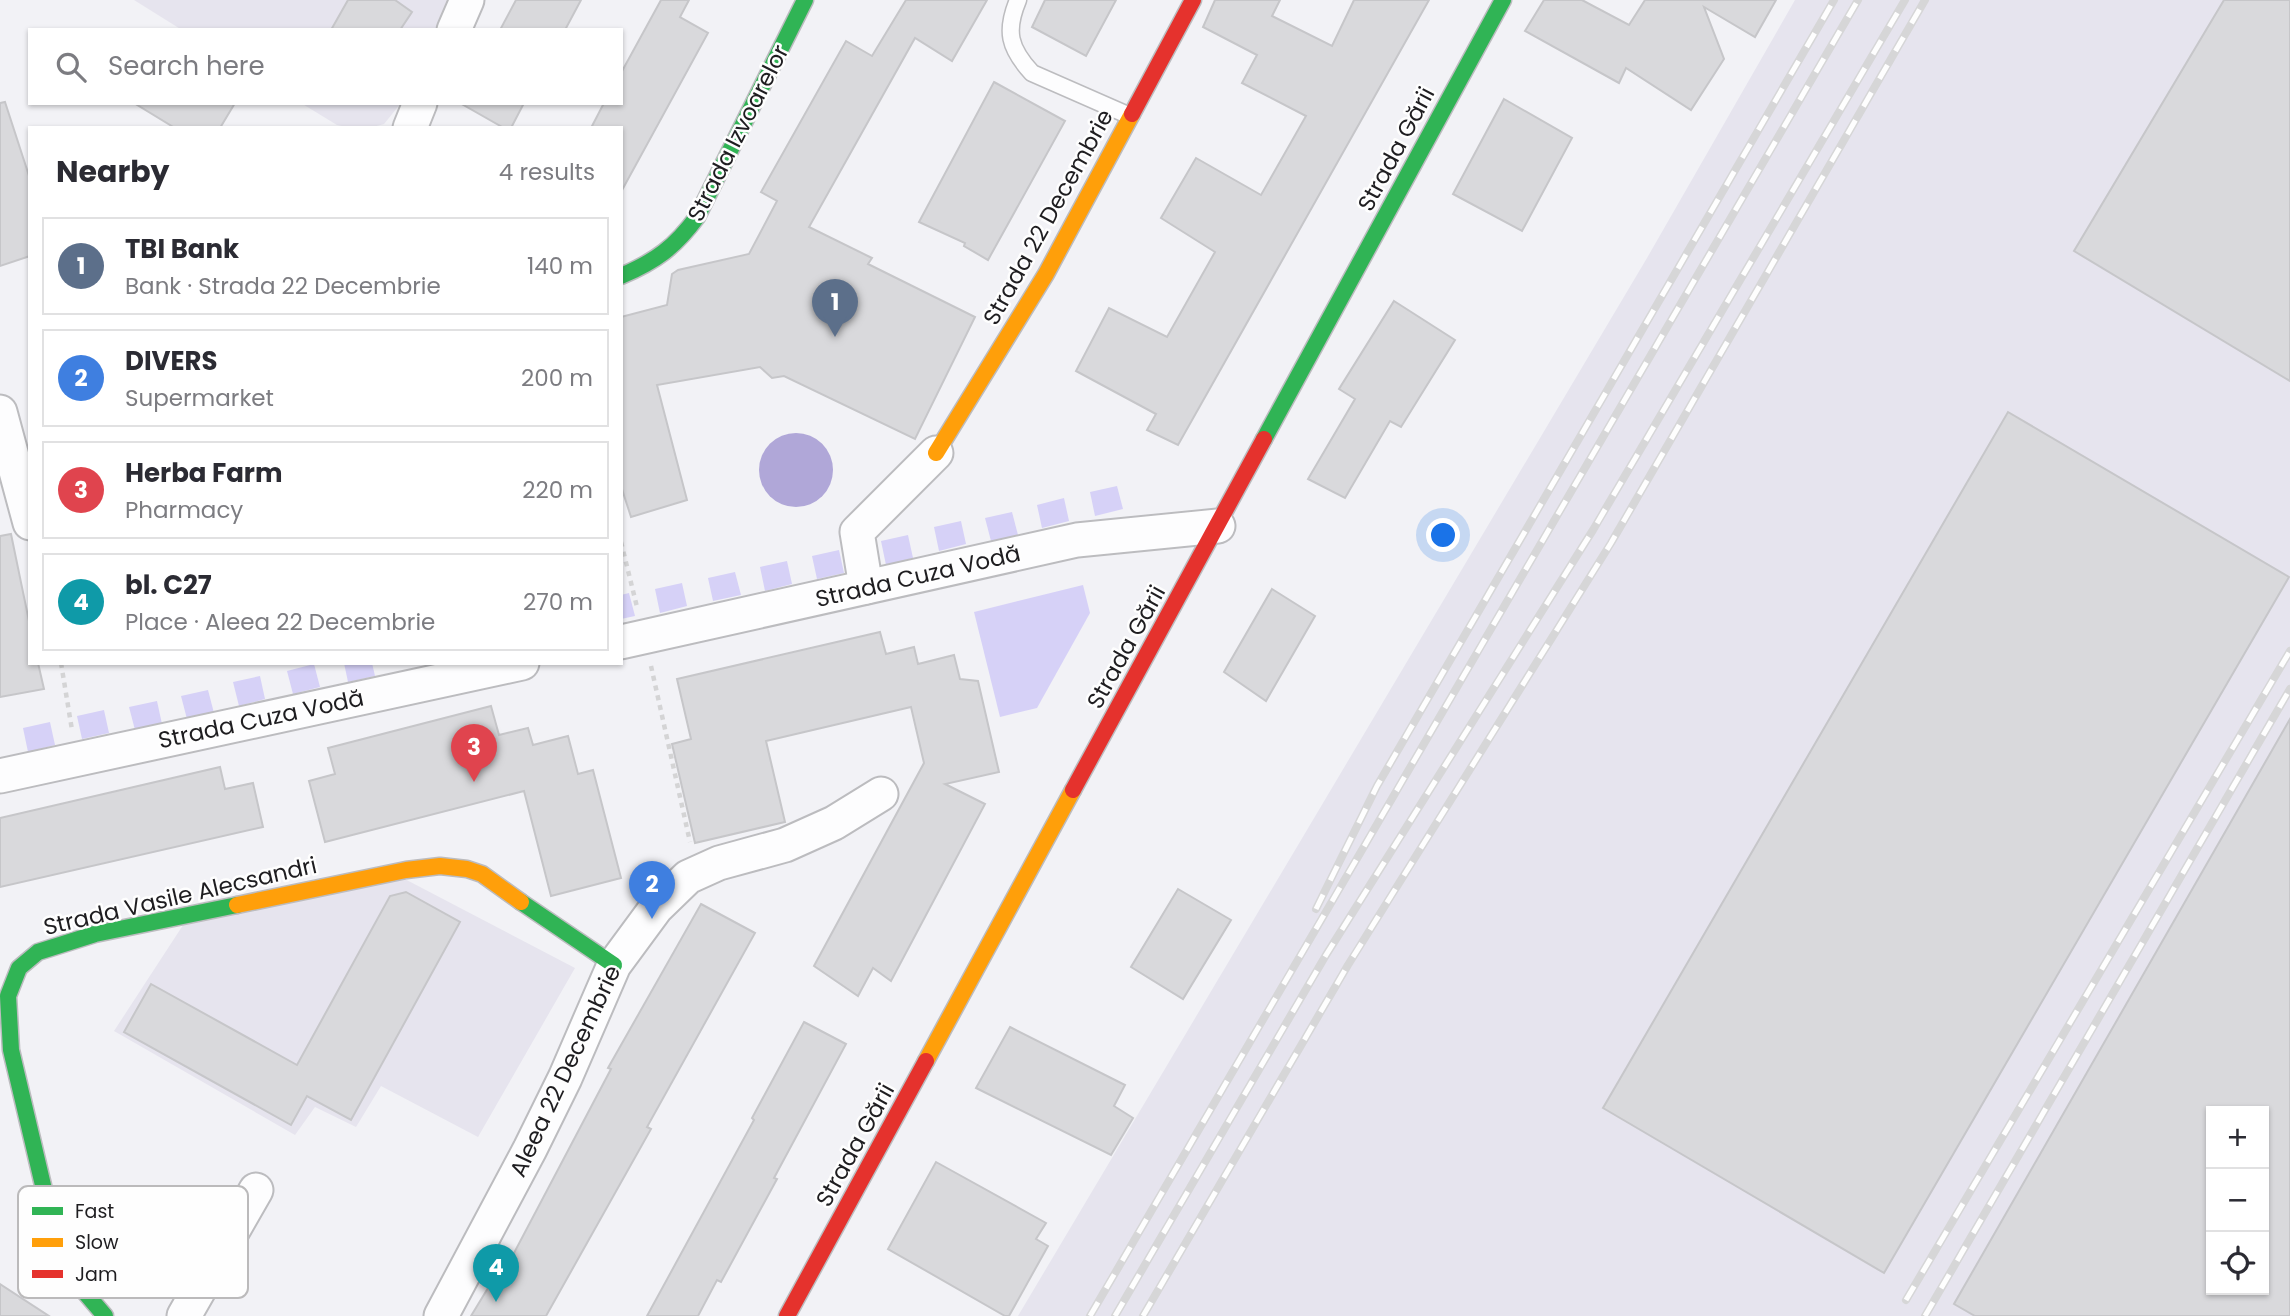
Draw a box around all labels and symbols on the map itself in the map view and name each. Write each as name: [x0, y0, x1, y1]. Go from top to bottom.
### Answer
street label: Strada Izvoarelor: [680, 39, 796, 227]
street label: Strada Gării: [1350, 81, 1442, 217]
street label: Strada 22 Decembrie: [975, 103, 1121, 331]
pin: 1: [812, 279, 858, 337]
your location: [1426, 518, 1460, 552]
street label: Strada Cuza Vodă: [812, 537, 1024, 615]
street label: Strada Gării: [1079, 580, 1173, 714]
street label: Strada Cuza Vodă: [155, 682, 367, 756]
pin: 3: [451, 724, 497, 782]
street label: Strada Vasile Alecsandri: [40, 849, 320, 943]
pin: 2: [629, 861, 675, 919]
street label: Aleea 22 Decembrie: [502, 960, 628, 1182]
street label: Strada Gării: [808, 1078, 902, 1212]
legend: [18, 1186, 248, 1298]
text: Fast: [75, 1198, 114, 1225]
text: Slow: [75, 1229, 119, 1256]
pin: 4: [473, 1244, 519, 1302]
text: Jam: [75, 1261, 117, 1288]

